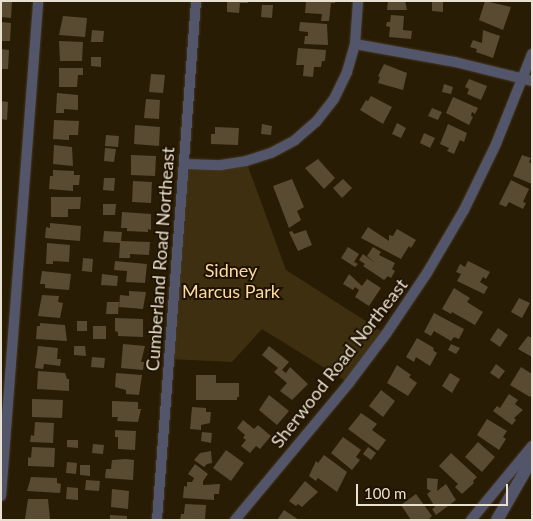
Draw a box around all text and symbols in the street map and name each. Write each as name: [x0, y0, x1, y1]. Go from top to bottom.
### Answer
street label: Cumberland Road Northeast: [141, 146, 179, 372]
park label: Sidney Marcus Park: [182, 260, 280, 302]
street label: Sherwood Road Northeast: [266, 274, 412, 452]
scale bar: [358, 474, 510, 506]
text: 100 m: [364, 484, 406, 502]

